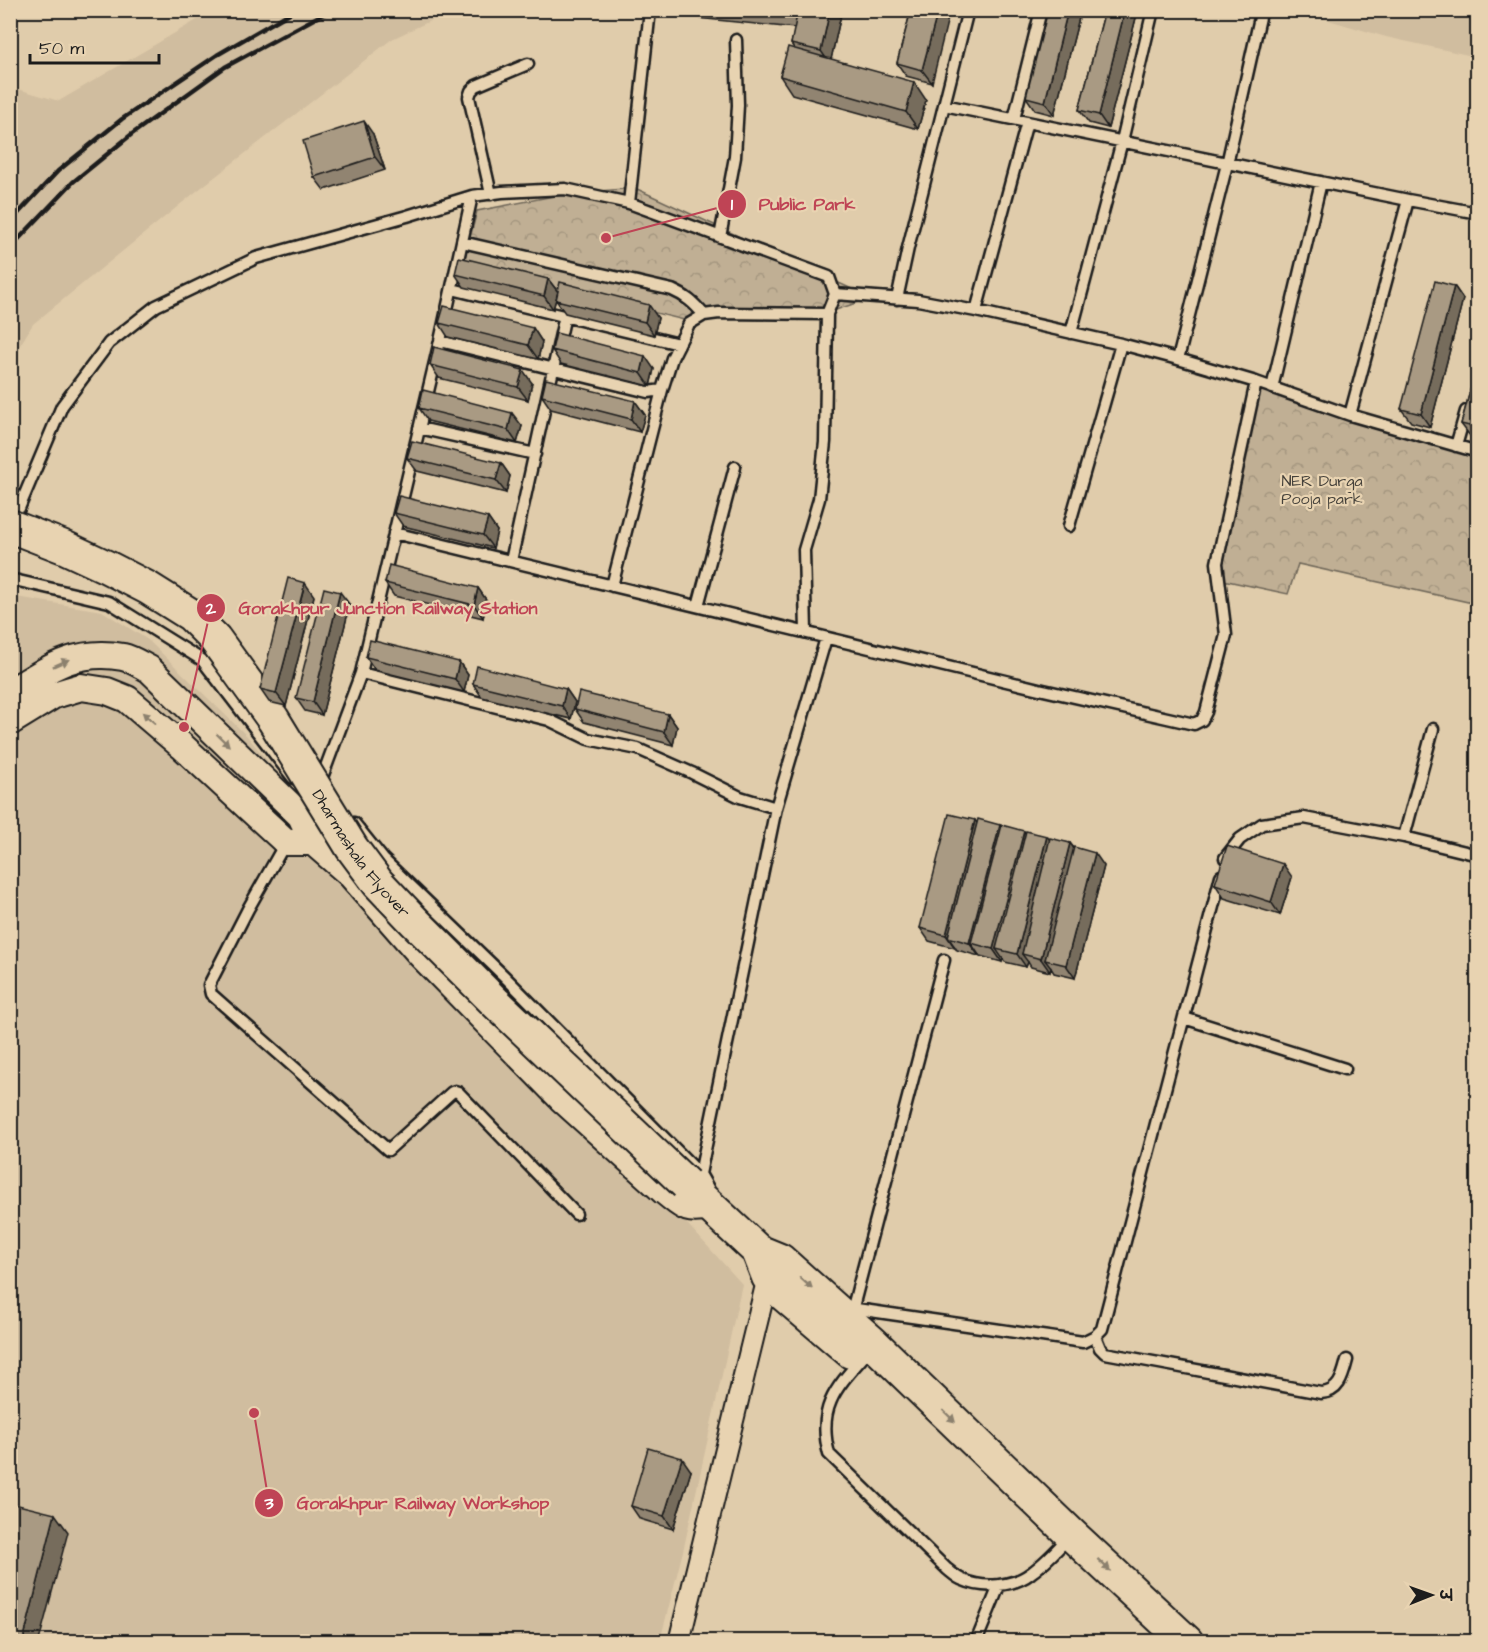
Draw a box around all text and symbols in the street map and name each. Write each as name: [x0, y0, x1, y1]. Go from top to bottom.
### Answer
scale bar: [30, 27, 159, 65]
text: 50 m: [39, 36, 84, 61]
callout: Public Park: [717, 186, 867, 222]
text: 1: [731, 192, 734, 217]
text: Public Park: [759, 192, 856, 217]
park label: NER Durga Pooja park: [1281, 470, 1363, 510]
callout: Gorakhpur Junction Railway Station: [196, 590, 549, 626]
text: 2: [205, 596, 217, 621]
text: Gorakhpur Junction Railway Station: [239, 596, 537, 622]
one-way arrow: [53, 658, 71, 668]
one-way arrow: [142, 712, 157, 725]
one-way arrow: [216, 733, 230, 747]
street label: Dharmashala Flyover: [307, 785, 415, 923]
one-way arrow: [798, 1276, 813, 1290]
one-way arrow: [941, 1408, 955, 1422]
callout: Gorakhpur Railway Workshop: [254, 1485, 561, 1521]
text: 3: [263, 1491, 274, 1516]
text: Gorakhpur Railway Workshop: [297, 1491, 549, 1517]
one-way arrow: [1097, 1558, 1112, 1572]
north arrow: [1401, 1565, 1461, 1625]
text: उ: [1434, 1587, 1456, 1602]

